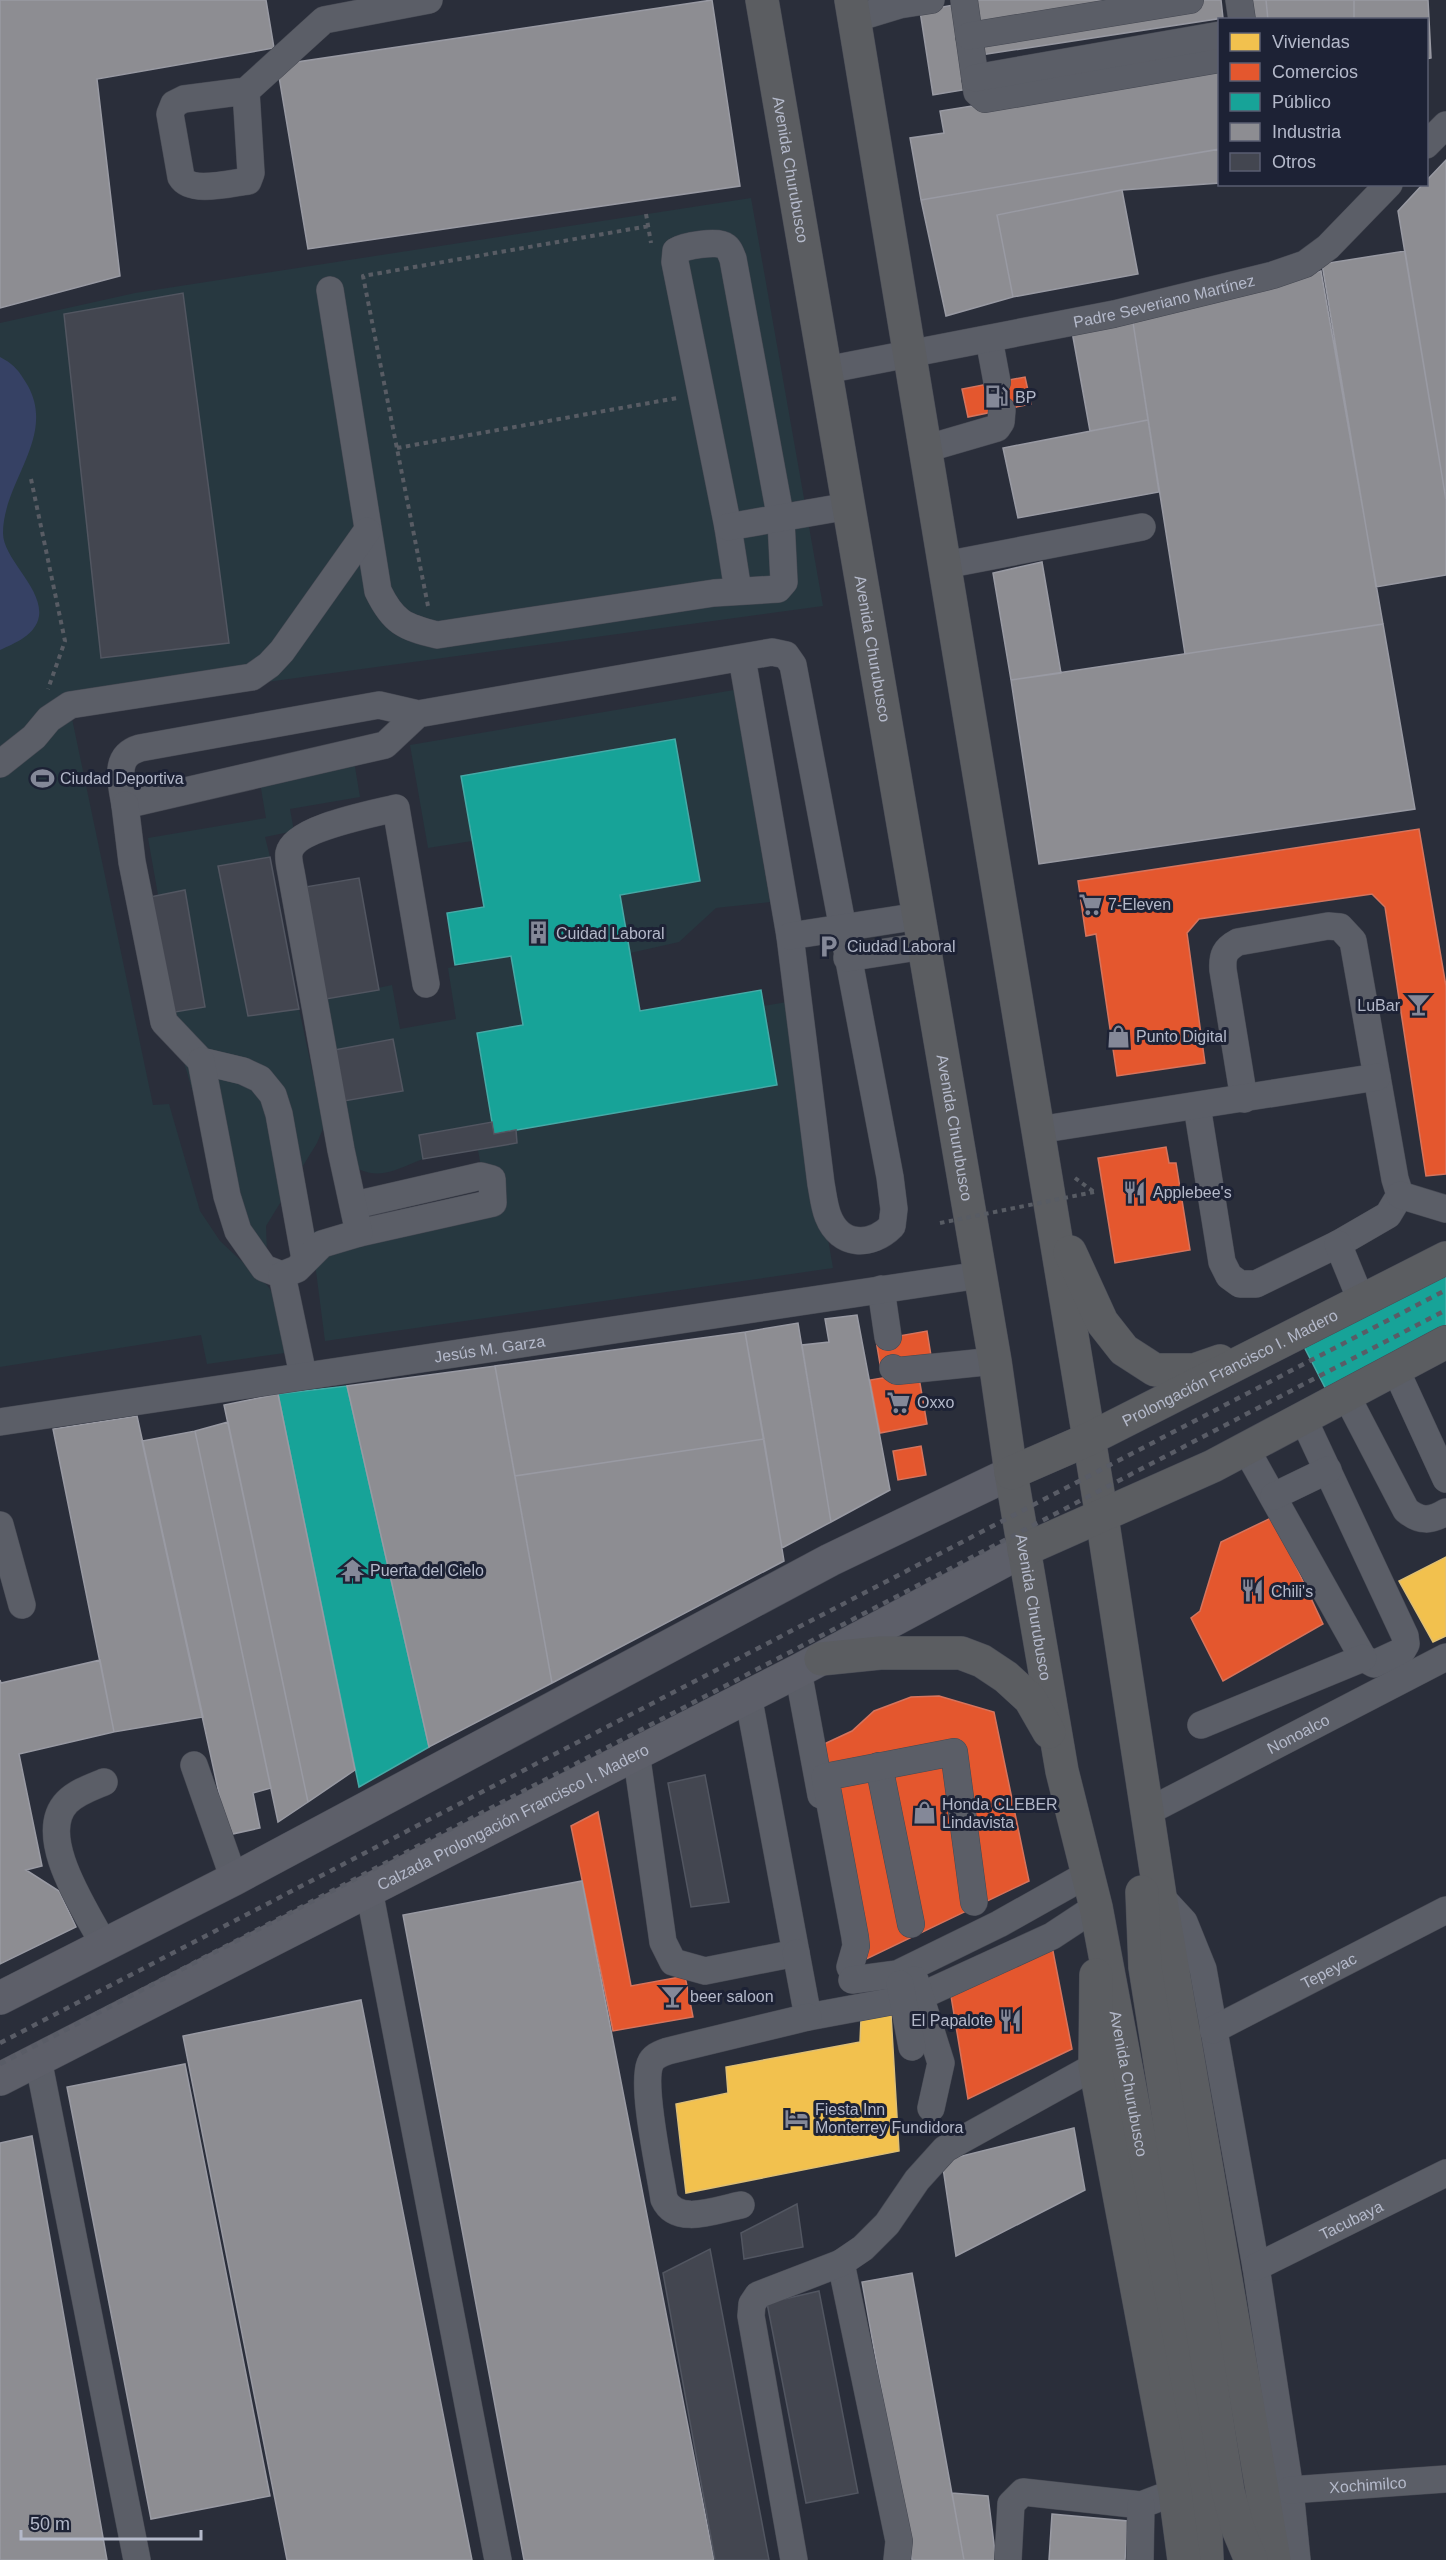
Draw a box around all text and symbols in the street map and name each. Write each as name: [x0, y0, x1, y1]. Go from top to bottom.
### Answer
legend: [1218, 18, 1428, 186]
text: Viviendas: [1272, 32, 1350, 52]
text: Comercios: [1272, 62, 1358, 82]
text: Público: [1272, 92, 1331, 112]
street label: Avenida Churubusco: [770, 95, 812, 244]
text: Industria: [1272, 122, 1342, 142]
text: Otros: [1272, 152, 1316, 172]
street label: Padre Severiano Martínez: [1072, 271, 1256, 330]
fuel station icon: BP: [984, 384, 1010, 410]
place label: BP: [1015, 389, 1036, 406]
street label: Avenida Churubusco: [852, 574, 894, 723]
sports icon: Ciudad Deportiva: [29, 765, 55, 791]
place label: Ciudad Deportiva: [60, 770, 184, 787]
supermarket icon: 7-Eleven: [1077, 891, 1103, 917]
place label: 7-Eleven: [1108, 896, 1171, 913]
building icon: Cuidad Laboral: [525, 920, 551, 946]
place label: Cuidad Laboral: [556, 925, 665, 942]
parking icon: Ciudad Laboral: [816, 933, 842, 959]
place label: Ciudad Laboral: [847, 938, 956, 955]
bar icon: LuBar: [1405, 992, 1431, 1018]
place label: LuBar: [1357, 997, 1401, 1014]
shop icon: Punto Digital: [1105, 1023, 1131, 1049]
place label: Punto Digital: [1136, 1028, 1227, 1045]
street label: Avenida Churubusco: [934, 1053, 976, 1202]
restaurant icon: Applebee's: [1122, 1179, 1148, 1205]
place label: Applebee's: [1153, 1184, 1232, 1201]
street label: Prolongación Francisco I. Madero: [1119, 1306, 1341, 1429]
street label: Jesús M. Garza: [433, 1332, 546, 1365]
supermarket icon: Oxxo: [886, 1389, 912, 1415]
place label: Oxxo: [917, 1394, 954, 1411]
street label: Avenida Churubusco: [1013, 1533, 1055, 1682]
temple icon: Puerta del Cielo: [339, 1557, 365, 1583]
place label: Puerta del Cielo: [370, 1562, 484, 1579]
restaurant icon: Chili's: [1240, 1578, 1266, 1604]
place label: Chili's: [1271, 1583, 1313, 1600]
street label: Nonoalco: [1264, 1711, 1332, 1757]
street label: Calzada Prolongación Francisco I. Madero: [374, 1740, 652, 1893]
place label: Honda CLEBER Lindavista: [942, 1796, 1058, 1831]
shop icon: Honda CLEBER Lindavista: [911, 1800, 937, 1826]
street label: Tepeyac: [1298, 1949, 1359, 1992]
bar icon: beer saloon: [659, 1983, 685, 2009]
place label: beer saloon: [690, 1988, 774, 2005]
restaurant icon: El Papalote: [998, 2007, 1024, 2033]
street label: Avenida Churubusco: [1107, 2009, 1151, 2158]
place label: El Papalote: [911, 2012, 993, 2029]
place label: Fiesta Inn Monterrey Fundidora: [815, 2101, 964, 2136]
hotel icon: Fiesta Inn Monterrey Fundidora: [784, 2105, 810, 2131]
street label: Tacubaya: [1317, 2197, 1386, 2243]
street label: Xochimilco: [1329, 2473, 1407, 2496]
scale bar: [21, 2503, 201, 2541]
text: 50 m: [30, 2514, 70, 2534]

